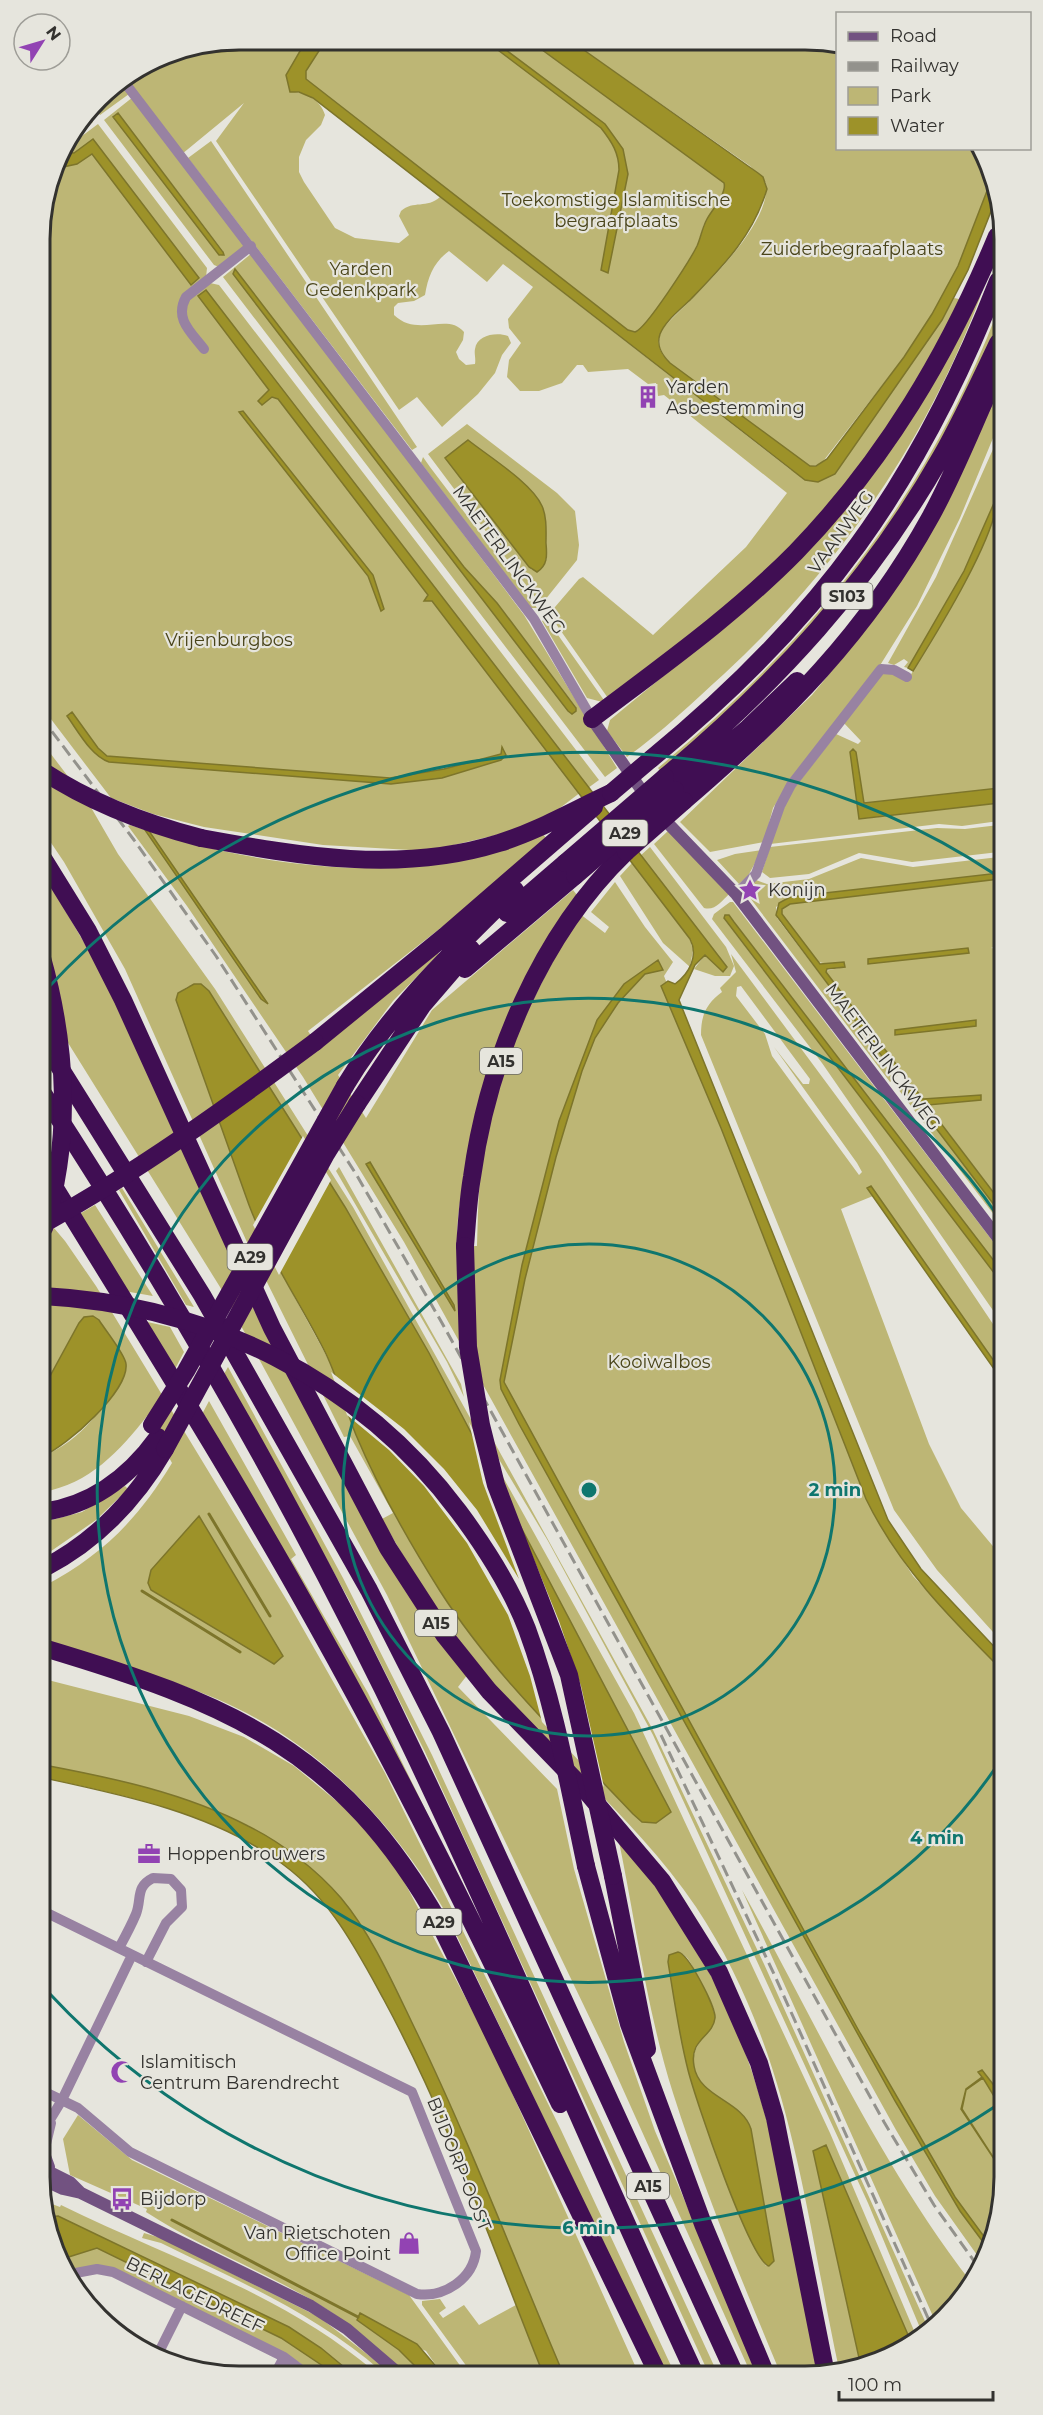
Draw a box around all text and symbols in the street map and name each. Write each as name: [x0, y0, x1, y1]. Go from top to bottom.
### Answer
north arrow: [12, 12, 72, 72]
legend: [836, 12, 1031, 150]
text: N: [42, 22, 65, 44]
text: Road: [890, 25, 937, 47]
text: Railway: [890, 55, 959, 77]
text: Park: [890, 85, 931, 107]
text: Water: [890, 115, 945, 137]
park label: Toekomstige Islamitische begraafplaats: [502, 189, 730, 232]
park label: Zuiderbegraafplaats: [761, 238, 943, 260]
park label: Yarden Gedenkpark: [305, 258, 417, 301]
place label: Yarden Asbestemming: [666, 376, 805, 419]
building icon: Yarden Asbestemming: [635, 384, 661, 410]
street label: MAETERLINCKWEG: [448, 481, 570, 639]
street label: VAANWEG: [803, 486, 879, 578]
road number: S103: [822, 583, 872, 609]
park label: Vrijenburgbos: [165, 629, 293, 651]
road number: A29: [602, 820, 648, 846]
place icon: Konijn: [737, 877, 763, 903]
place label: Konijn: [768, 879, 826, 901]
street label: MAETERLINCKWEG: [820, 979, 946, 1135]
road number: A15: [480, 1048, 522, 1074]
road number: A29: [228, 1244, 272, 1270]
park label: Kooiwalbos: [608, 1351, 711, 1373]
text: 2 min: [809, 1479, 861, 1501]
centre of rings: [579, 1480, 599, 1500]
road number: A15: [415, 1610, 457, 1636]
text: 4 min: [910, 1827, 964, 1849]
office icon: Hoppenbrouwers: [136, 1841, 162, 1867]
place label: Hoppenbrouwers: [167, 1843, 326, 1865]
road number: A29: [416, 1909, 462, 1935]
place label: Islamitisch Centrum Barendrecht: [140, 2051, 340, 2094]
mosque icon: Islamitisch Centrum Barendrecht: [109, 2059, 135, 2085]
street label: BIJDORP-OOST: [422, 2094, 496, 2235]
road number: A15: [627, 2173, 669, 2199]
bus stop icon: Bijdorp: [109, 2186, 135, 2212]
place label: Bijdorp: [140, 2188, 206, 2210]
text: 6 min: [562, 2217, 616, 2239]
place label: Van Rietschoten Office Point: [244, 2222, 391, 2265]
shop icon: Van Rietschoten Office Point: [396, 2230, 422, 2256]
street label: BERLAGEDREEF: [122, 2252, 268, 2338]
scale bar: [839, 2364, 994, 2402]
text: 100 m: [848, 2374, 902, 2396]

